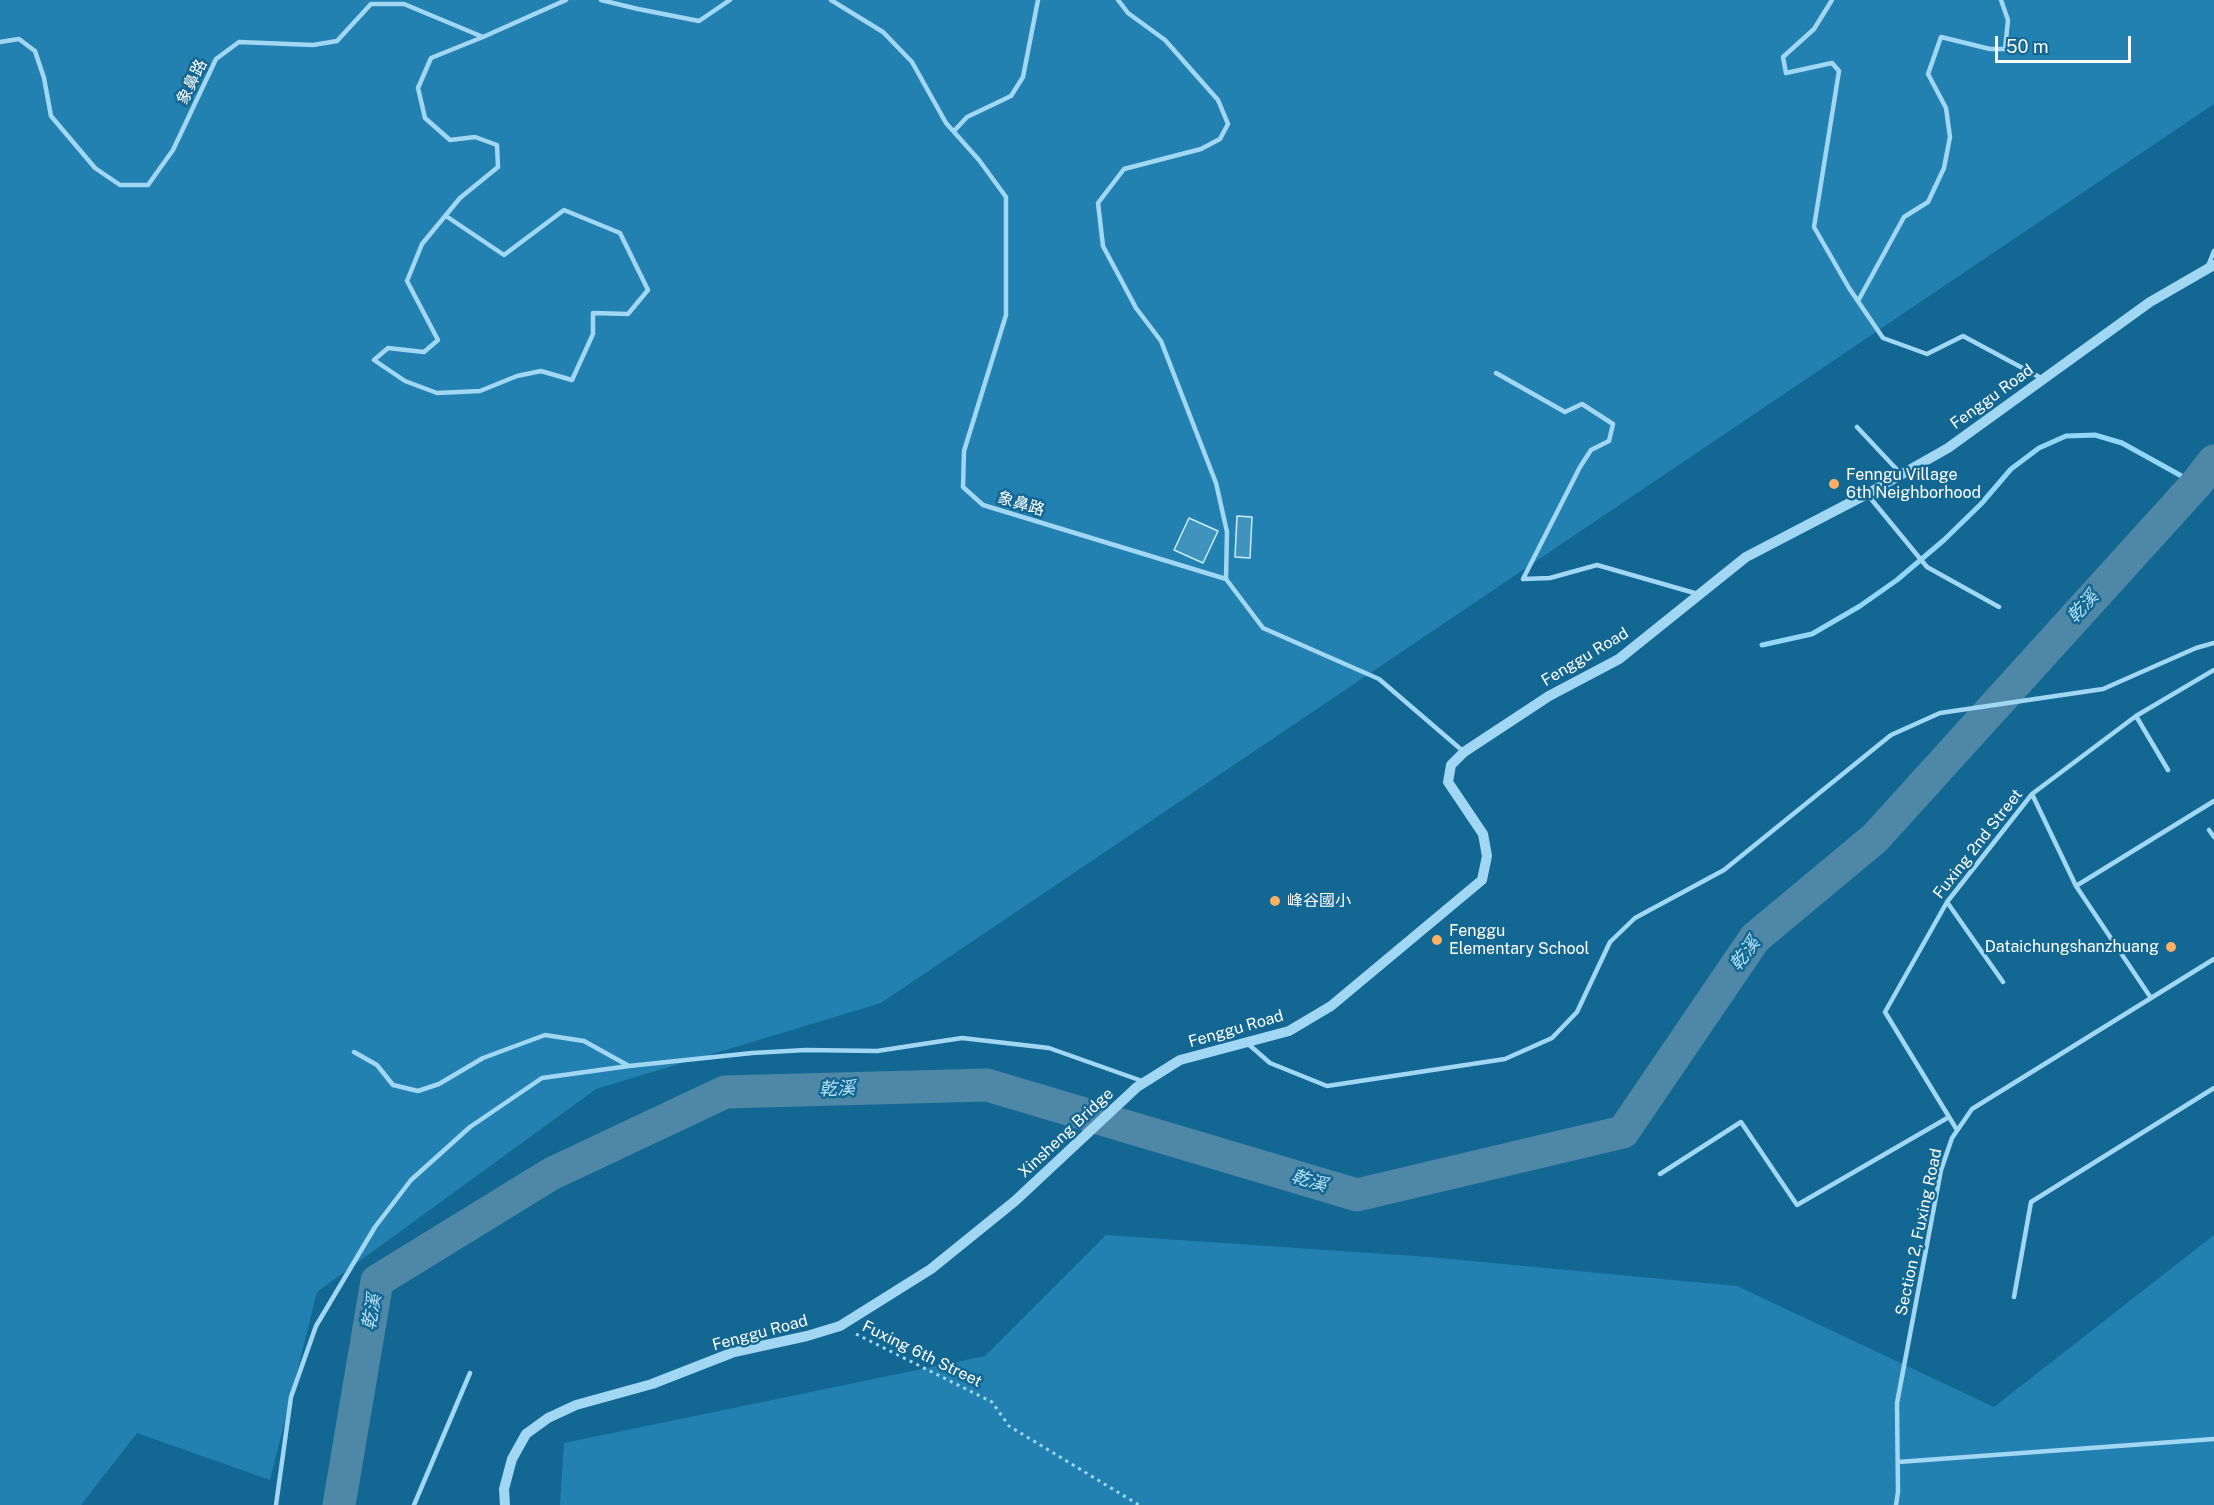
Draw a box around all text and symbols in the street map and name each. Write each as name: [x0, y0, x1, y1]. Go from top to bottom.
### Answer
scale bar: [1998, 24, 2134, 62]
text: 50 m: [2006, 36, 2049, 57]
street label: 象鼻路: [173, 56, 211, 108]
street label: Fenggu Road: [1947, 360, 2037, 434]
place label: Fenngu Village 6th Neighborhood: [1846, 465, 1981, 503]
marker: Fenngu Village 6th Neighborhood: [1827, 477, 1841, 491]
street label: 象鼻路: [995, 488, 1047, 520]
water label: 乾溪: [2063, 586, 2103, 628]
street label: Fenggu Road: [1538, 624, 1632, 690]
street label: Fuxing 2nd Street: [1929, 785, 2027, 903]
place label: 峰谷國小: [1287, 891, 1351, 911]
marker: 峰谷國小: [1268, 894, 1282, 908]
place label: Fenggu Elementary School: [1449, 921, 1589, 959]
marker: Fenggu Elementary School: [1430, 933, 1444, 947]
water label: 乾溪: [1726, 933, 1764, 975]
place label: Dataichungshanzhuang: [1985, 937, 2159, 957]
marker: Dataichungshanzhuang: [2164, 940, 2178, 954]
street label: Fenggu Road: [1186, 1006, 1286, 1052]
water label: 乾溪: [819, 1078, 855, 1100]
street label: Xinsheng Bridge: [1015, 1084, 1117, 1182]
street label: Section 2, Fuxing Road: [1892, 1147, 1946, 1317]
water label: 乾溪: [1289, 1165, 1329, 1197]
water label: 乾溪: [358, 1292, 386, 1332]
street label: Fenggu Road: [710, 1311, 810, 1355]
street label: Fuxing 6th Street: [859, 1317, 985, 1391]

